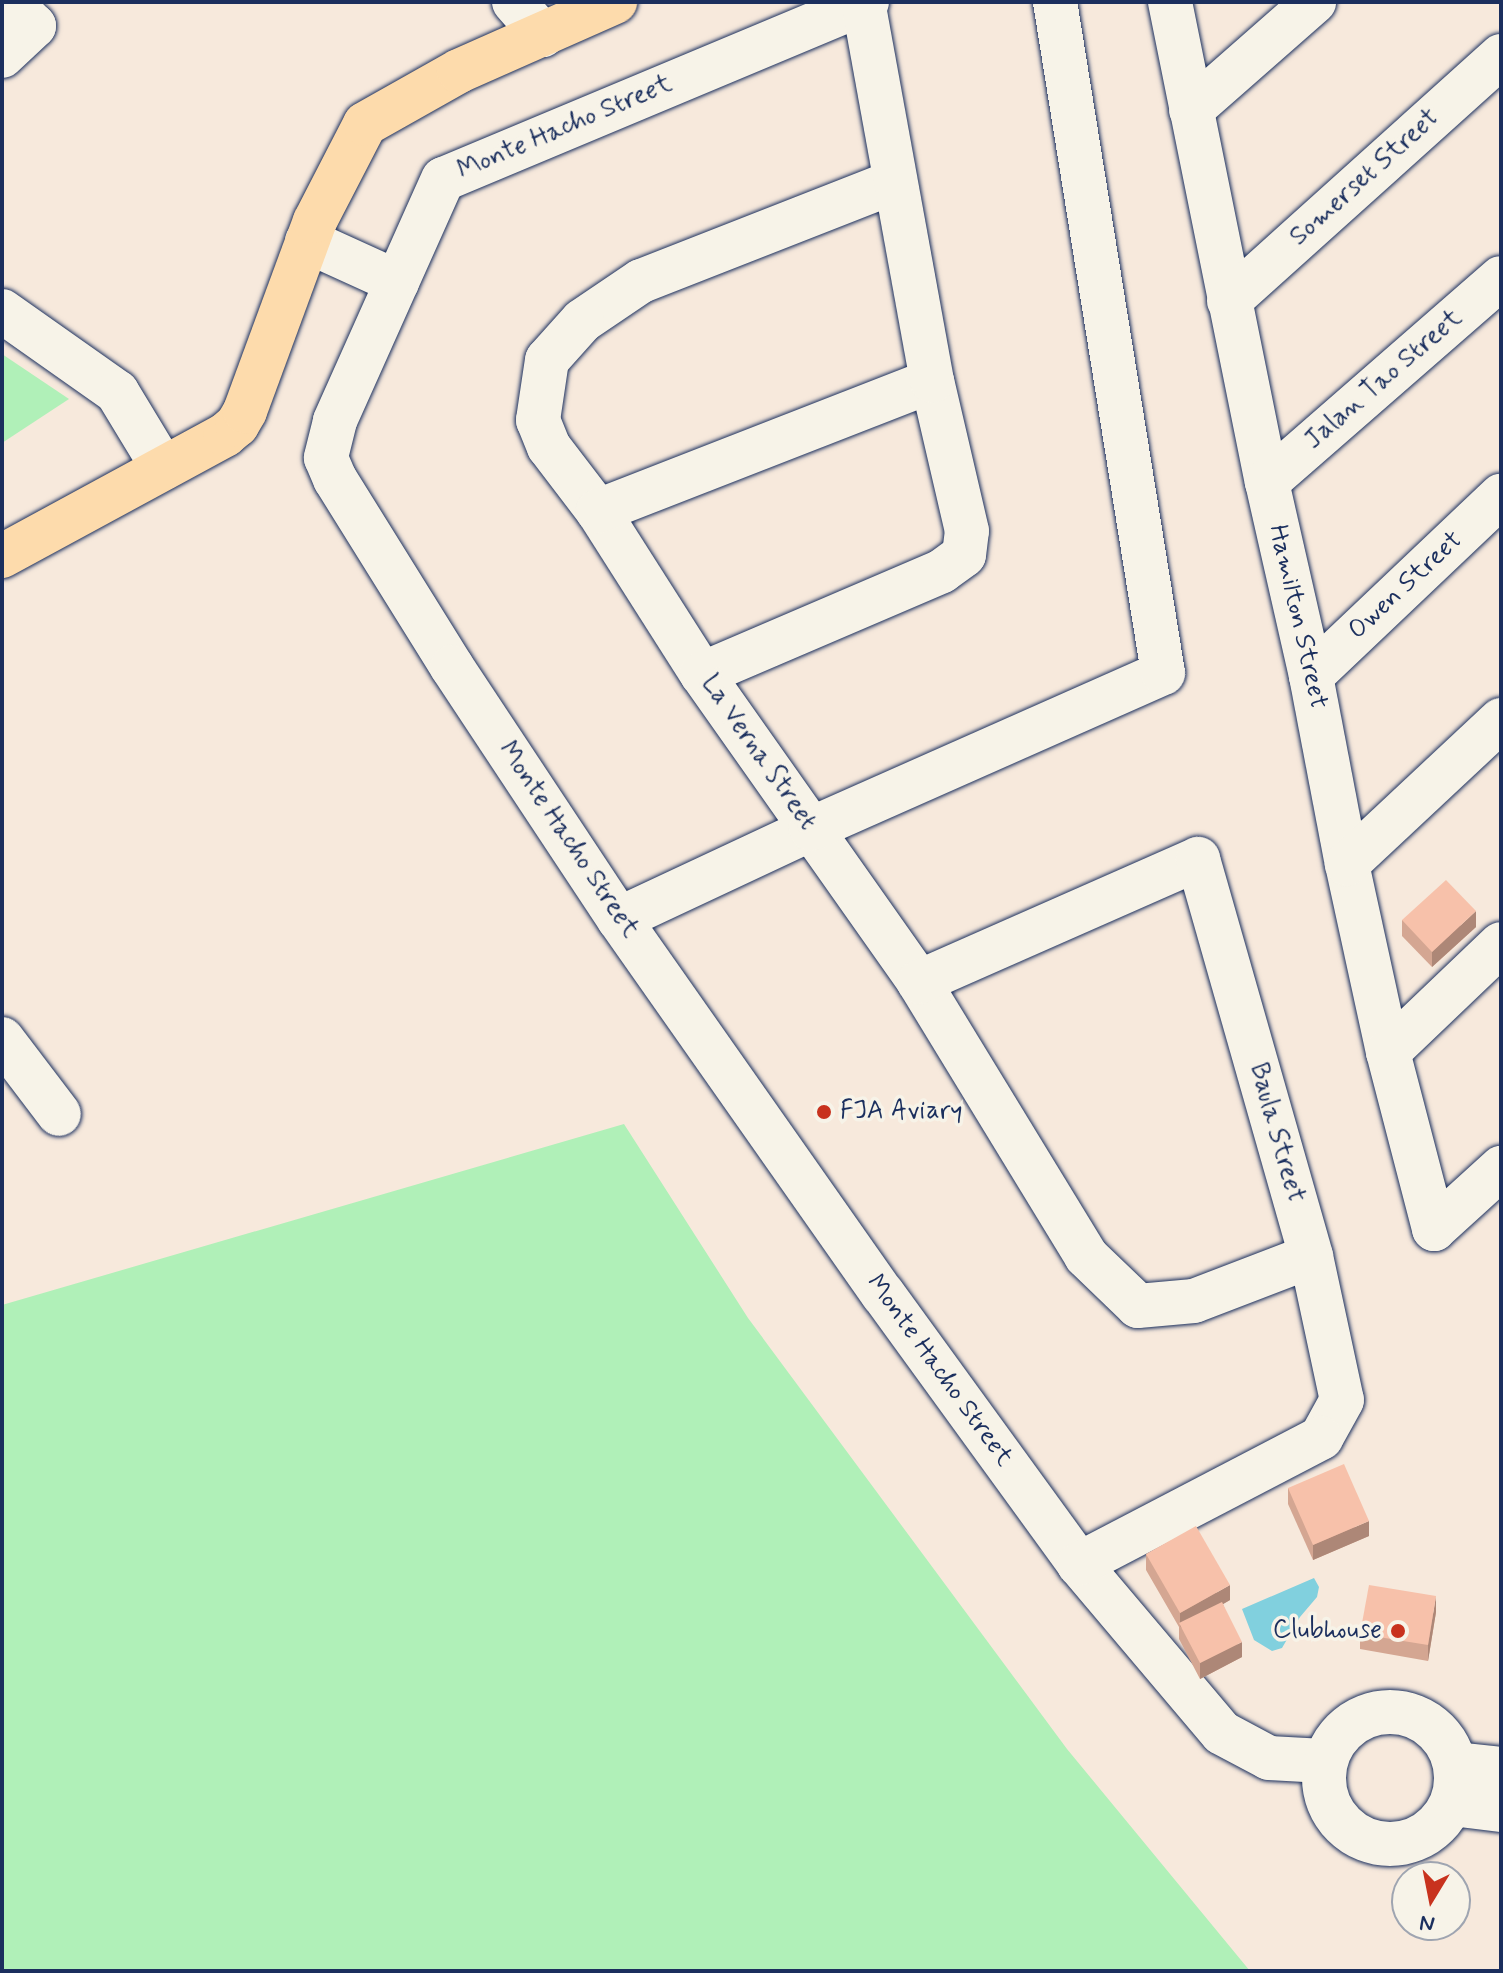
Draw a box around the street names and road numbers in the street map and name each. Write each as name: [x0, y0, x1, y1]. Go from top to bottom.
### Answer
street label: Monte Hacho Street: [454, 69, 676, 187]
street label: Somerset Street: [1285, 103, 1445, 253]
street label: Jalan Tao Street: [1301, 305, 1467, 455]
street label: Hamilton Street: [1261, 523, 1333, 711]
street label: Owen Street: [1343, 526, 1469, 646]
street label: La Verna Street: [691, 667, 825, 839]
street label: Monte Hacho Street: [491, 737, 645, 943]
street label: Baula Street: [1241, 1060, 1311, 1206]
street label: Monte Hacho Street: [859, 1270, 1019, 1472]

